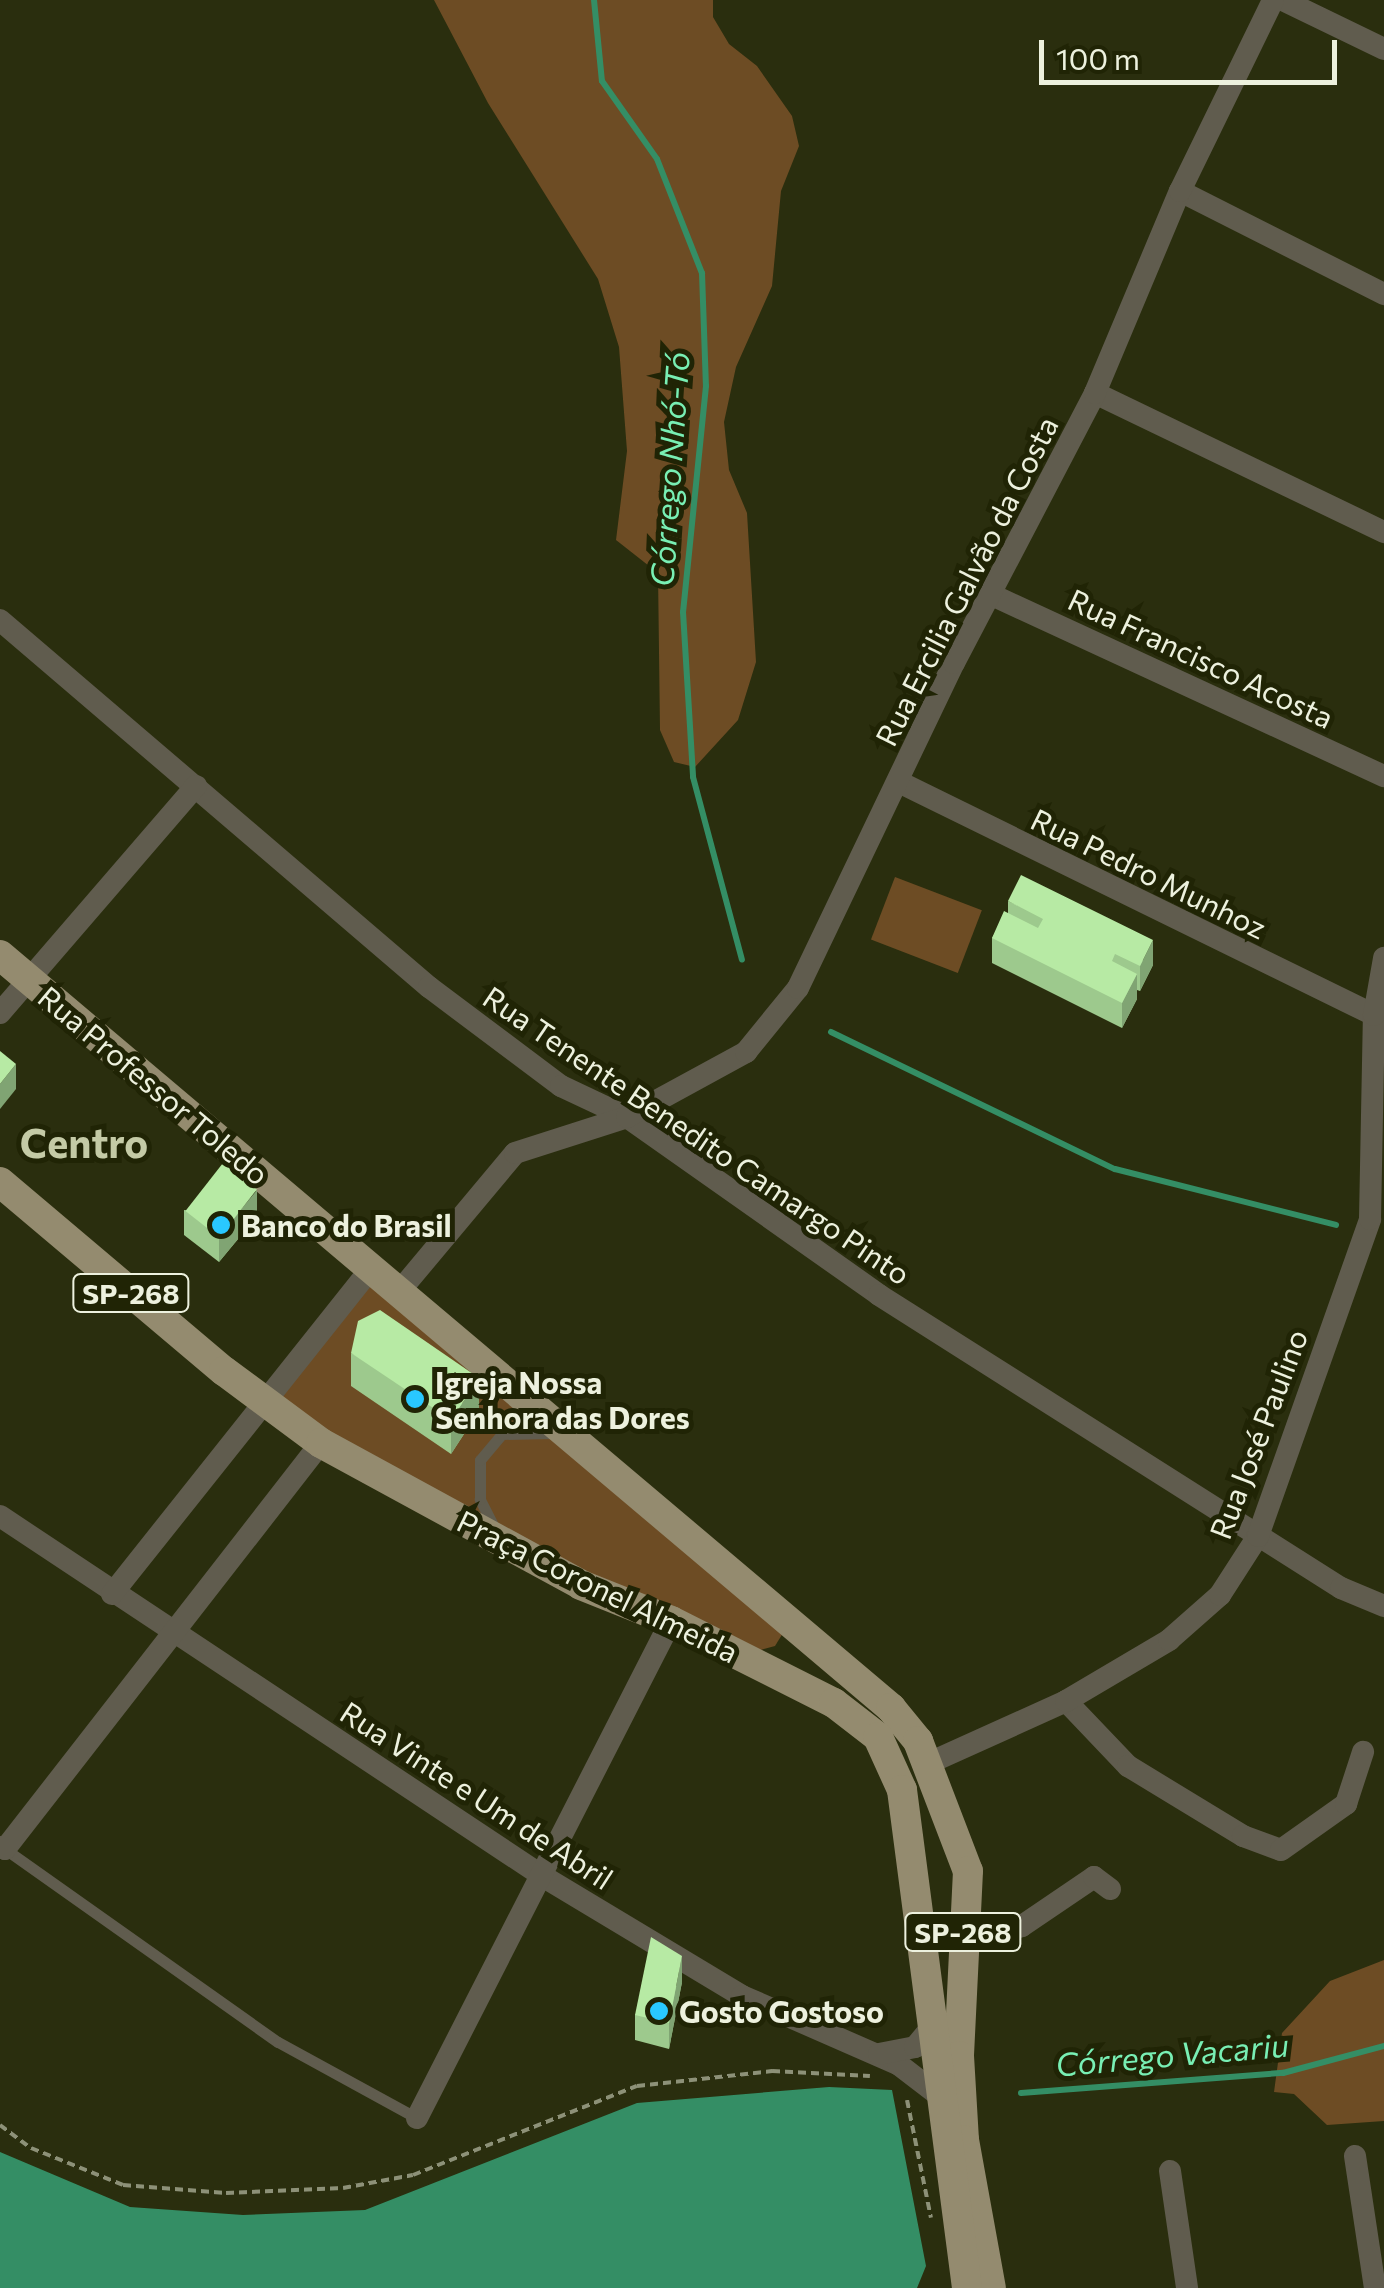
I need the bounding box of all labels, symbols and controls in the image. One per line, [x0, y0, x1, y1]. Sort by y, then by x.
scale bar [1044, 20, 1342, 82]
text: 100 m [1056, 39, 1140, 76]
water label: Córrego Nhó-Tó [642, 350, 696, 588]
street label: Rua Ercilia Galvão da Costa [867, 410, 1065, 752]
street label: Rua Francisco Acosta [1063, 581, 1339, 735]
street label: Rua Pedro Munhoz [1025, 800, 1273, 946]
street label: Rua Professor Toledo [32, 978, 276, 1192]
street label: Rua Tenente Benedito Camargo Pinto [477, 978, 917, 1292]
district label: Centro [20, 1118, 148, 1166]
place label: Banco do Brasil [241, 1207, 452, 1243]
marker: Banco do Brasil [210, 1214, 232, 1236]
road number: SP-268 [71, 1270, 191, 1316]
street label: Rua José Paulino [1202, 1324, 1314, 1544]
place label: Igreja Nossa Senhora das Dores [435, 1364, 690, 1434]
marker: Igreja Nossa Senhora das Dores [404, 1388, 426, 1410]
street label: Praça Coronel Almeida [452, 1502, 744, 1670]
street label: Rua Vinte e Um de Abril [334, 1693, 620, 1897]
road number: SP-268 [903, 1909, 1023, 1955]
place label: Gosto Gostoso [679, 1993, 884, 2029]
marker: Gosto Gostoso [648, 2000, 670, 2022]
water label: Córrego Vacariu [1054, 2025, 1290, 2083]

